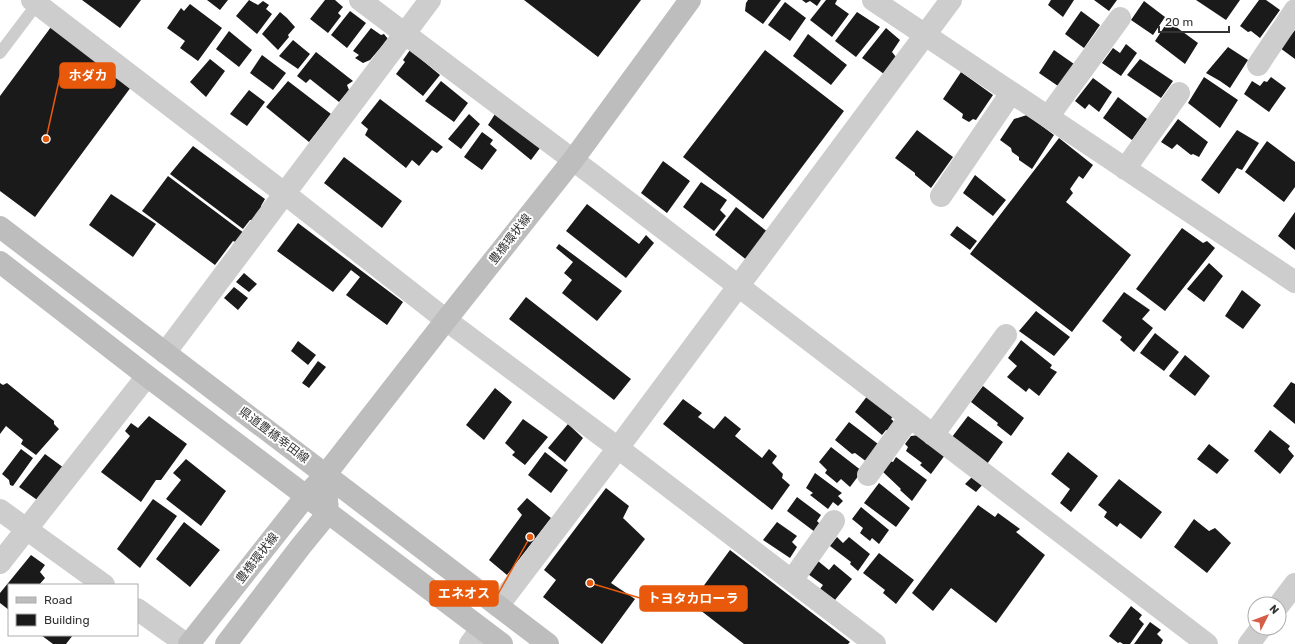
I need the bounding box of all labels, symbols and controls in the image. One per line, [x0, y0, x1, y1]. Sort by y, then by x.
scale bar [1159, 8, 1229, 34]
text: 20 m [1165, 15, 1193, 29]
callout: ホダカ [60, 63, 115, 88]
text: ホダカ [68, 68, 108, 83]
street label: 豊橋環状線 [486, 211, 534, 267]
street label: 県道豊橋幸田線 [236, 404, 312, 466]
street label: 豊橋環状線 [233, 530, 281, 586]
callout: エネオス [430, 581, 498, 606]
legend [8, 584, 138, 636]
text: エネオス [438, 586, 490, 601]
callout: トヨタカローラ [640, 586, 747, 611]
text: トヨタカローラ [647, 591, 739, 606]
text: Road [44, 593, 72, 607]
north arrow [1247, 596, 1287, 636]
text: N [1267, 602, 1282, 617]
text: Building [44, 613, 90, 627]

